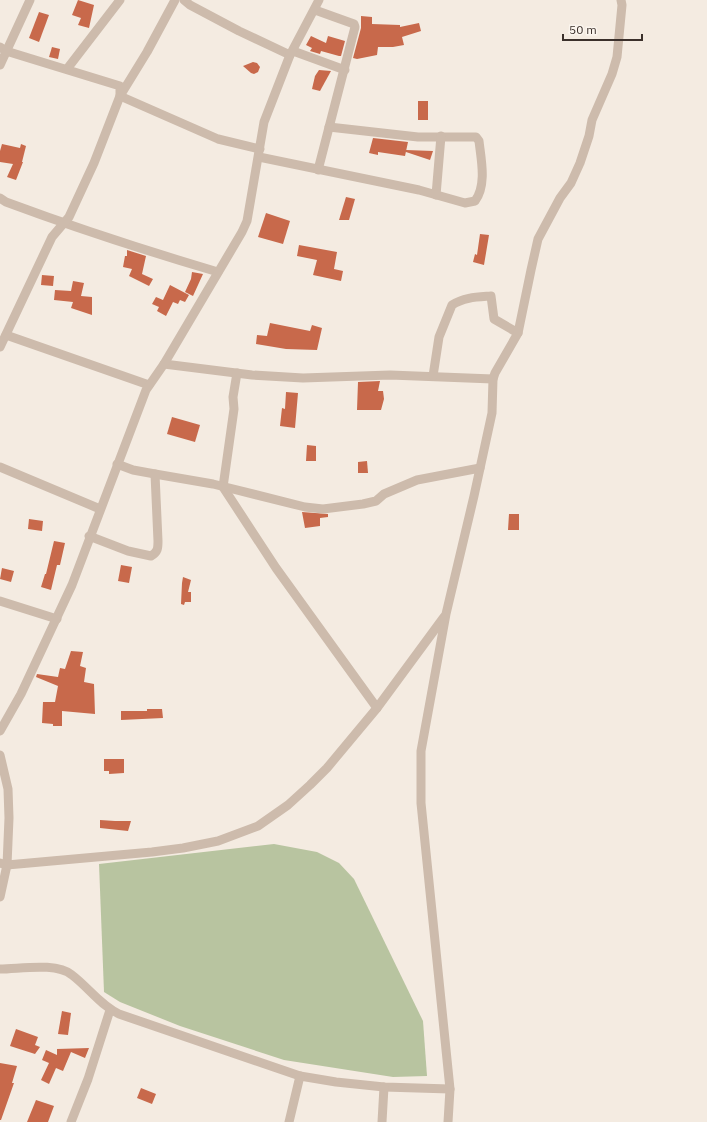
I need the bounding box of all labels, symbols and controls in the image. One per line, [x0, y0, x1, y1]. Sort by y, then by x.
scale bar [563, 16, 642, 42]
text: 50 m [569, 22, 597, 37]

